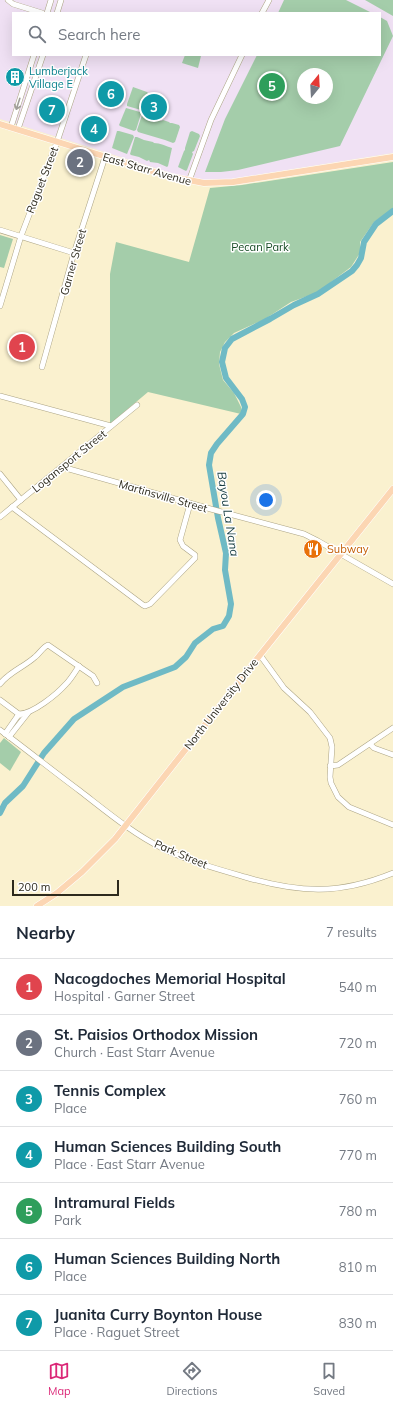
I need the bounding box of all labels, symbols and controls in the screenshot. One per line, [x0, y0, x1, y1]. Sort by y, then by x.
search box [12, 12, 381, 56]
icon: search [26, 23, 48, 45]
text: Search here [58, 25, 140, 44]
place label: Lumberjack Village E [29, 64, 88, 91]
building icon: Lumberjack Village E [4, 66, 26, 88]
north arrow [297, 68, 333, 104]
pin: 5 [259, 71, 285, 101]
pin: 6 [98, 79, 124, 109]
pin: 3 [141, 92, 167, 122]
pin: 7 [39, 95, 65, 125]
one-way arrow [14, 98, 21, 111]
pin: 4 [81, 114, 107, 144]
street label: Raguet Street [23, 145, 61, 215]
pin: 2 [67, 147, 93, 177]
street label: East Starr Avenue [101, 150, 193, 188]
street label: Garner Street [57, 227, 89, 297]
park label: Pecan Park [231, 240, 289, 254]
pin: 1 [9, 332, 35, 362]
street label: Logansport Street [29, 427, 109, 495]
water label: Bayou La Nana [214, 470, 243, 557]
street label: Martinsville Street [117, 477, 209, 515]
your location [256, 490, 276, 510]
restaurant icon: Subway [302, 538, 324, 560]
place label: Subway [327, 542, 369, 556]
street label: North University Drive [181, 656, 261, 752]
street label: Park Street [152, 837, 210, 872]
scale bar [12, 878, 119, 897]
text: 200 m [18, 880, 50, 894]
text: Nearby [16, 922, 75, 943]
text: 7 results [326, 924, 377, 940]
text: Nacogdoches Memorial Hospital [54, 969, 286, 988]
text: 1 [25, 979, 33, 995]
text: 540 m [339, 979, 377, 995]
text: Hospital · Garner Street [54, 988, 195, 1004]
text: St. Paisios Orthodox Mission [54, 1025, 258, 1044]
text: 2 [25, 1035, 33, 1051]
text: 720 m [339, 1035, 377, 1051]
text: Church · East Starr Avenue [54, 1044, 215, 1060]
text: Tennis Complex [54, 1081, 166, 1100]
text: 3 [25, 1091, 33, 1107]
text: 760 m [339, 1091, 377, 1107]
text: Place [54, 1100, 87, 1116]
text: Human Sciences Building South [54, 1137, 281, 1156]
text: 4 [25, 1147, 33, 1163]
text: 770 m [339, 1147, 377, 1163]
text: Place · East Starr Avenue [54, 1156, 205, 1172]
text: Intramural Fields [54, 1193, 175, 1212]
text: 5 [25, 1203, 33, 1219]
text: 780 m [339, 1203, 377, 1219]
text: Park [54, 1212, 81, 1228]
text: Human Sciences Building North [54, 1249, 280, 1268]
text: 6 [25, 1259, 33, 1275]
text: 810 m [339, 1259, 377, 1275]
text: Place [54, 1268, 87, 1284]
text: Juanita Curry Boynton House [54, 1305, 262, 1324]
text: 7 [25, 1315, 33, 1331]
text: 830 m [339, 1315, 377, 1331]
text: Place · Raguet Street [54, 1324, 180, 1340]
tab: Map [48, 1360, 71, 1398]
tab: Directions [167, 1360, 217, 1398]
tab: Saved [313, 1360, 345, 1398]

